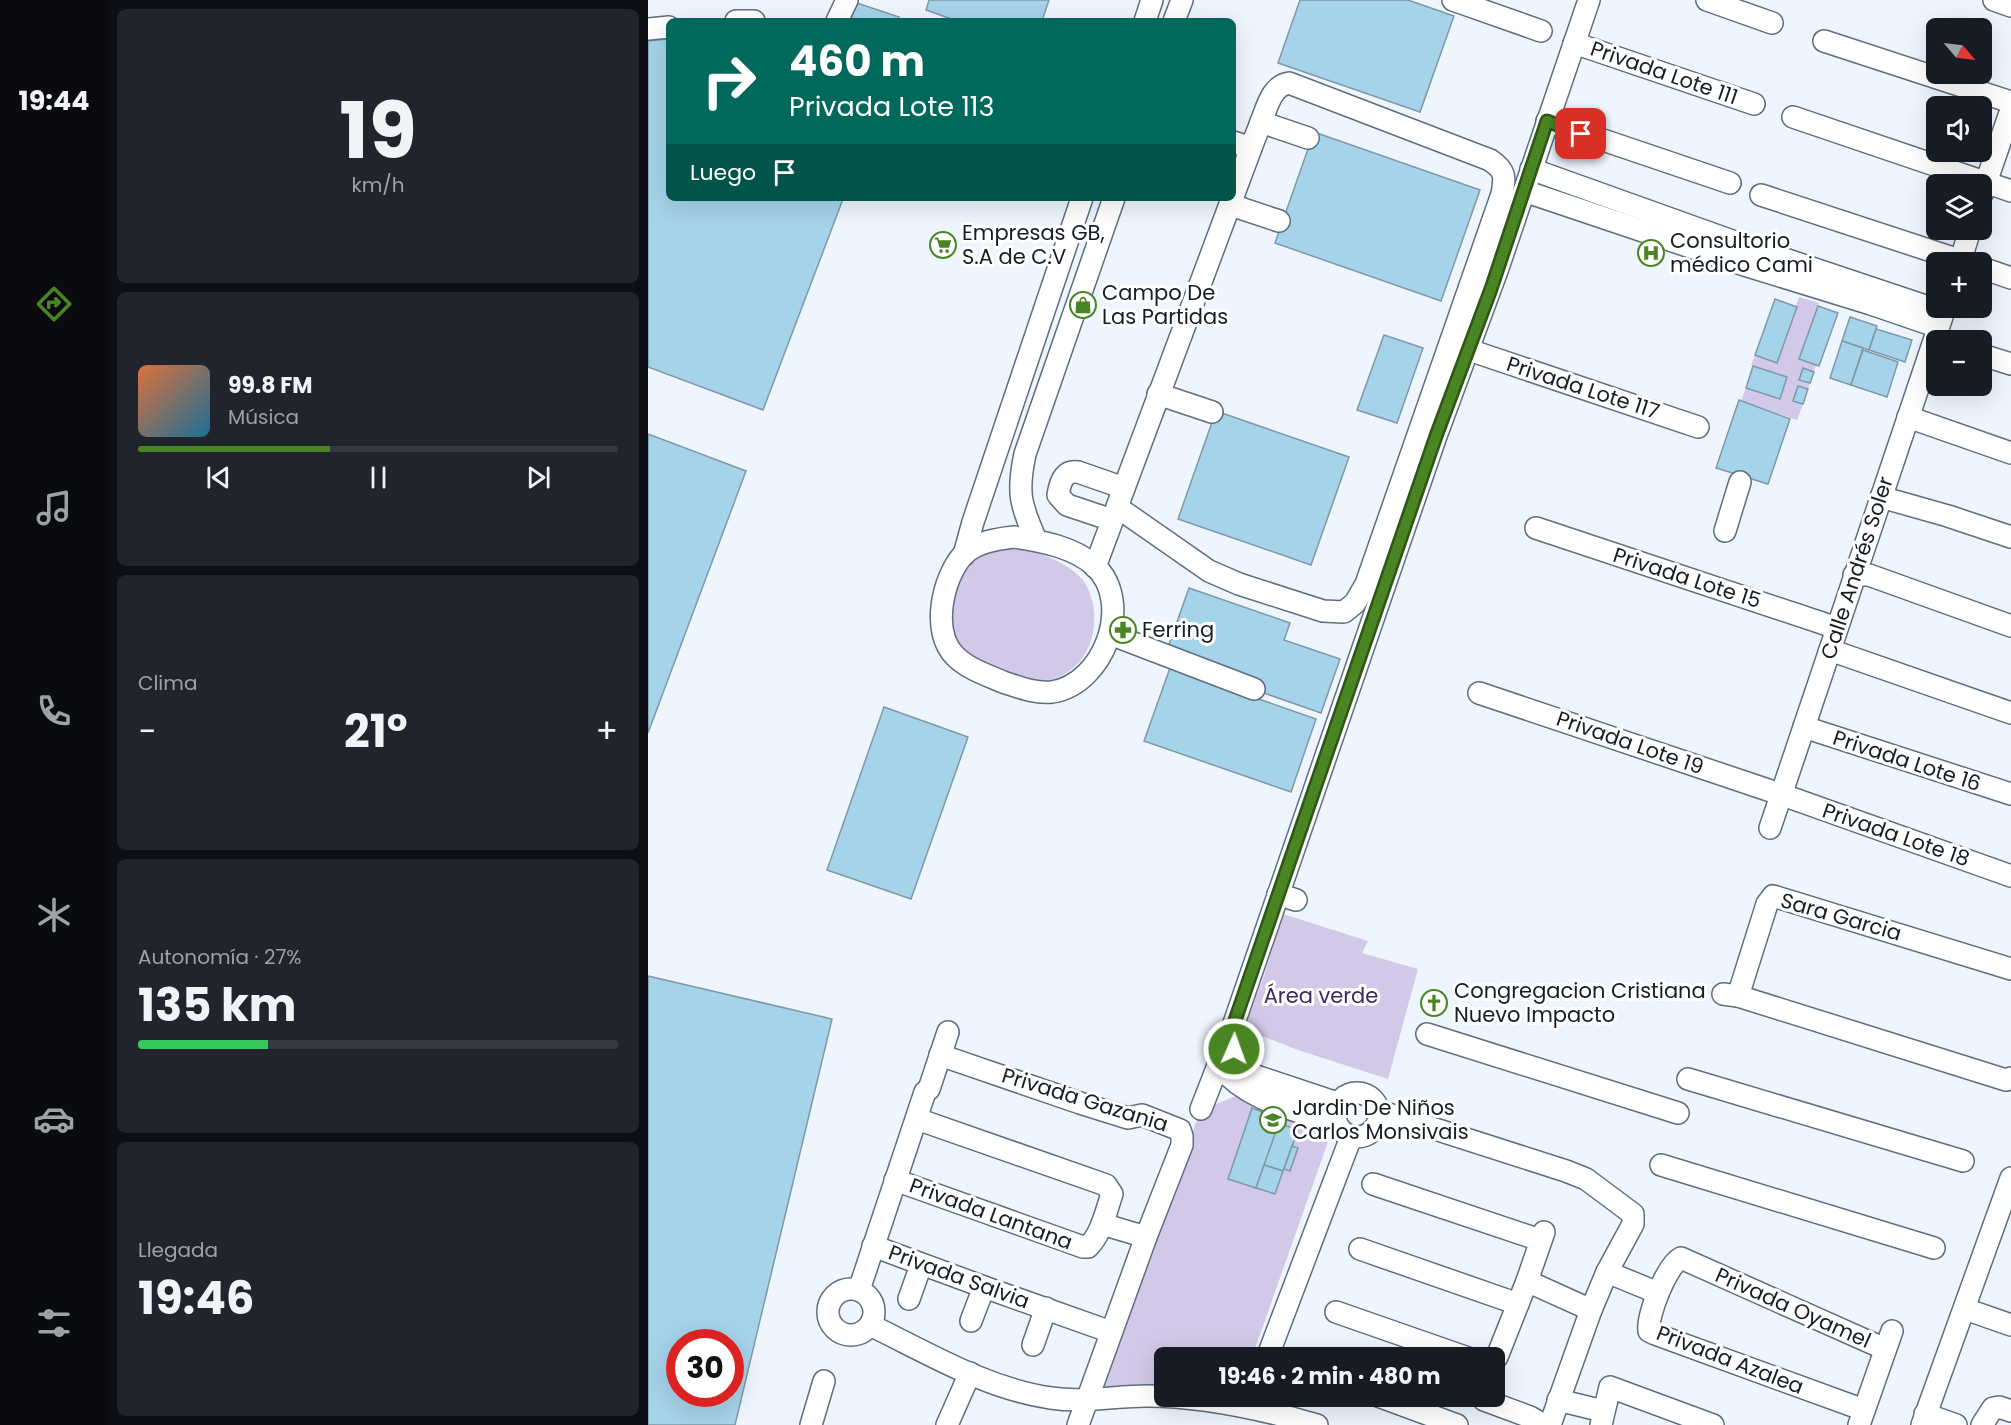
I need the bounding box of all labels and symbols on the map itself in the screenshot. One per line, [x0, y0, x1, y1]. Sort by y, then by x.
north arrow [1926, 18, 1992, 84]
street label: Privada Lote 111 [1587, 34, 1742, 111]
pin [1555, 108, 1606, 159]
place label: Empresas GB, S.A de C.V [962, 218, 1105, 271]
place label: Consultorio médico Cami [1670, 226, 1813, 279]
supermarket icon: Empresas GB, S.A de C.V [928, 230, 958, 260]
hospital icon: Consultorio médico Cami [1636, 238, 1666, 268]
place label: Campo De Las Partidas [1102, 278, 1228, 331]
shop icon: Campo De Las Partidas [1068, 290, 1098, 320]
street label: Privada Lote 117 [1503, 349, 1663, 426]
street label: Calle Andrés Soler [1813, 473, 1900, 663]
street label: Privada Lote 15 [1610, 540, 1765, 615]
pharmacy icon: Ferring [1108, 615, 1138, 645]
place label: Ferring [1142, 615, 1214, 644]
street label: Privada Lote 19 [1553, 704, 1708, 781]
street label: Privada Lote 16 [1829, 723, 1985, 798]
street label: Privada Lote 18 [1819, 796, 1974, 873]
street label: Sara Garcia [1777, 885, 1905, 948]
place label: Congregacion Cristiana Nuevo Impacto [1454, 976, 1706, 1029]
park label: Área verde [1264, 981, 1378, 1010]
church icon: Congregacion Cristiana Nuevo Impacto [1419, 988, 1449, 1018]
position arrow [1202, 1017, 1266, 1081]
street label: Privada Gazania [999, 1060, 1172, 1139]
place label: Jardin De Niños Carlos Monsivais [1292, 1093, 1469, 1146]
school or university icon: Jardin De Niños Carlos Monsivais [1258, 1105, 1288, 1135]
street label: Privada Lantana [906, 1171, 1077, 1256]
street label: Privada Salvia [885, 1238, 1034, 1315]
street label: Privada Oyamel [1711, 1260, 1876, 1355]
street label: Privada Azalea [1652, 1318, 1808, 1401]
speed limit sign: 30 [666, 1329, 744, 1407]

